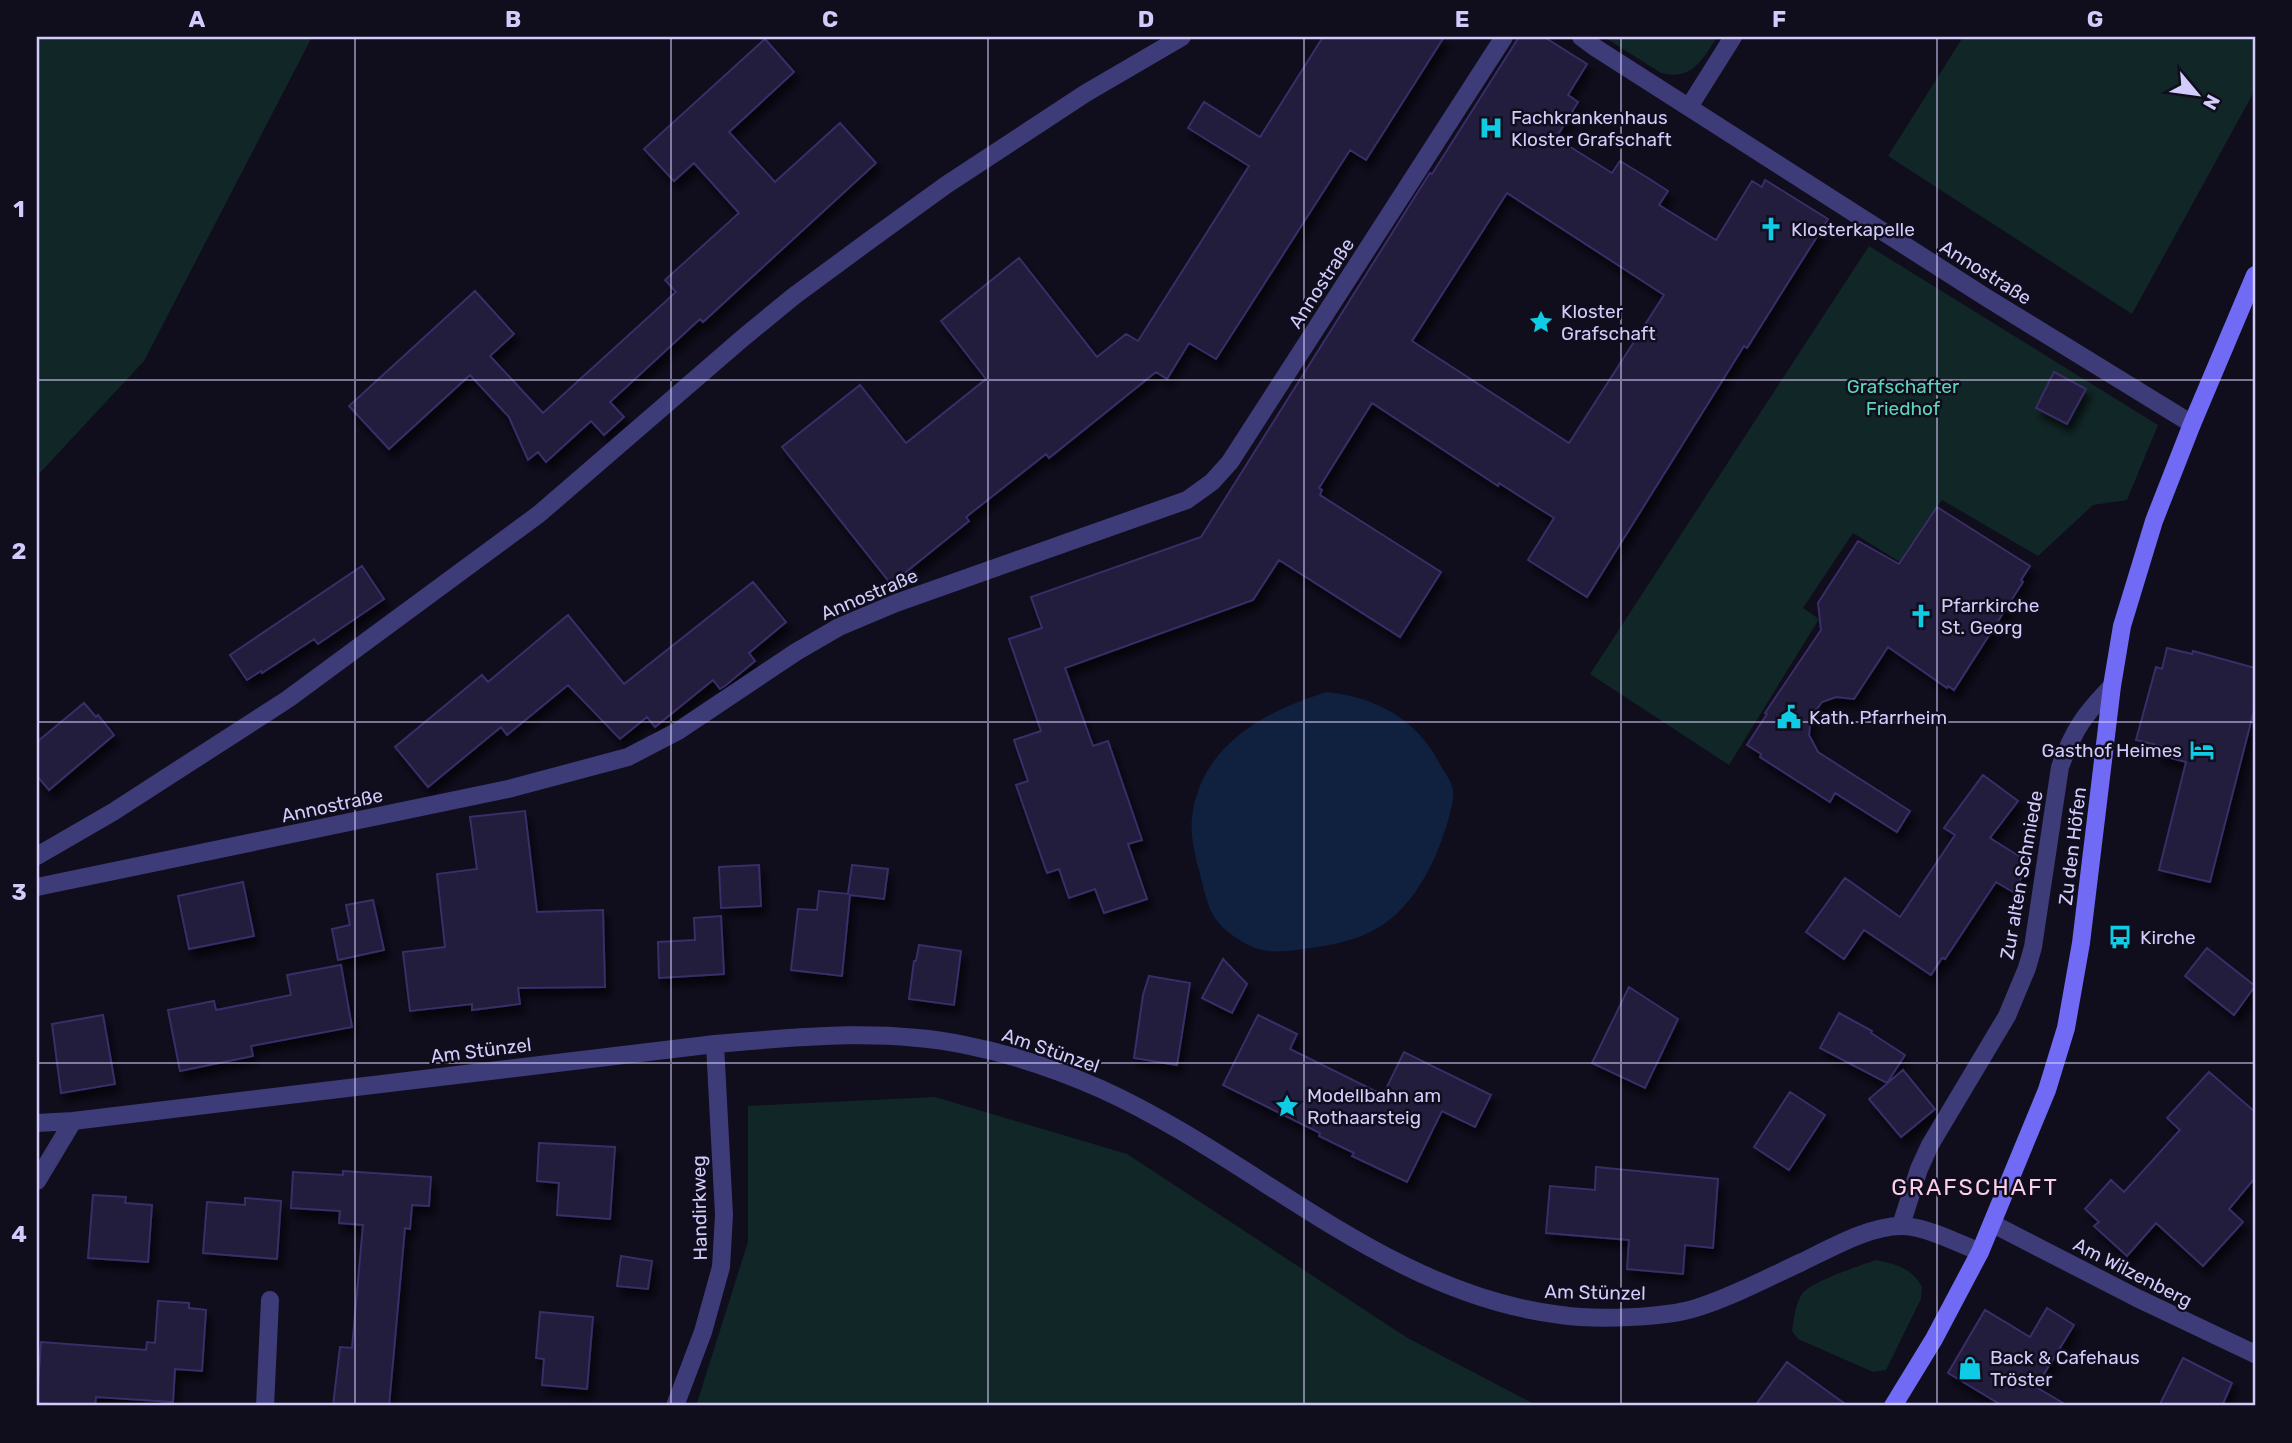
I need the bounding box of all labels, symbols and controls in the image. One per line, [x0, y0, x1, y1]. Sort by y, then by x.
text: A [189, 5, 206, 33]
text: B [505, 5, 521, 33]
text: C [822, 5, 838, 33]
text: D [1138, 5, 1154, 33]
text: E [1455, 5, 1469, 33]
text: F [1772, 5, 1786, 33]
text: G [2087, 5, 2103, 33]
north arrow [2162, 60, 2232, 130]
text: N [2198, 90, 2225, 114]
place label: Fachkrankenhaus Kloster Grafschaft [1511, 106, 1672, 151]
hospital icon: Fachkrankenhaus Kloster Grafschaft [1477, 114, 1505, 142]
text: 1 [13, 195, 25, 223]
church icon: Klosterkapelle [1757, 215, 1785, 243]
place label: Klosterkapelle [1791, 218, 1915, 241]
street label: Annostraße [1284, 234, 1359, 333]
street label: Annostraße [1936, 235, 2036, 310]
place label: Kloster Grafschaft [1561, 300, 1656, 345]
place icon: Kloster Grafschaft [1527, 308, 1555, 336]
park label: Grafschafter Friedhof [1847, 375, 1960, 420]
text: 2 [12, 537, 26, 565]
street label: Annostraße [817, 564, 921, 625]
place label: Pfarrkirche St. Georg [1941, 594, 2039, 639]
church icon: Pfarrkirche St. Georg [1907, 602, 1935, 630]
public building icon: Kath. Pfarrheim [1775, 703, 1803, 731]
place label: Kath. Pfarrheim [1809, 706, 1947, 729]
hotel icon: Gasthof Heimes [2188, 736, 2216, 764]
place label: Gasthof Heimes [2042, 739, 2182, 762]
street label: Annostraße [279, 784, 385, 827]
street label: Zu den Höfen [2054, 786, 2091, 906]
street label: Zur alten Schmiede [1995, 789, 2048, 961]
text: 3 [11, 878, 27, 906]
bus stop icon: Kirche [2106, 923, 2134, 951]
place label: Kirche [2140, 926, 2196, 949]
street label: Am Stünzel [999, 1023, 1102, 1078]
street label: Am Stünzel [429, 1033, 533, 1068]
place label: Modellbahn am Rothaarsteig [1307, 1084, 1441, 1129]
place icon: Modellbahn am Rothaarsteig [1273, 1092, 1301, 1120]
street label: Handirkweg [687, 1155, 712, 1261]
district label: GRAFSCHAFT [1891, 1173, 2059, 1201]
text: 4 [11, 1220, 27, 1248]
street label: Am Wilzenberg [2069, 1233, 2196, 1312]
street label: Am Stünzel [1544, 1280, 1646, 1305]
place label: Back & Cafehaus Tröster [1990, 1346, 2140, 1391]
shop icon: Back & Cafehaus Tröster [1956, 1354, 1984, 1382]

